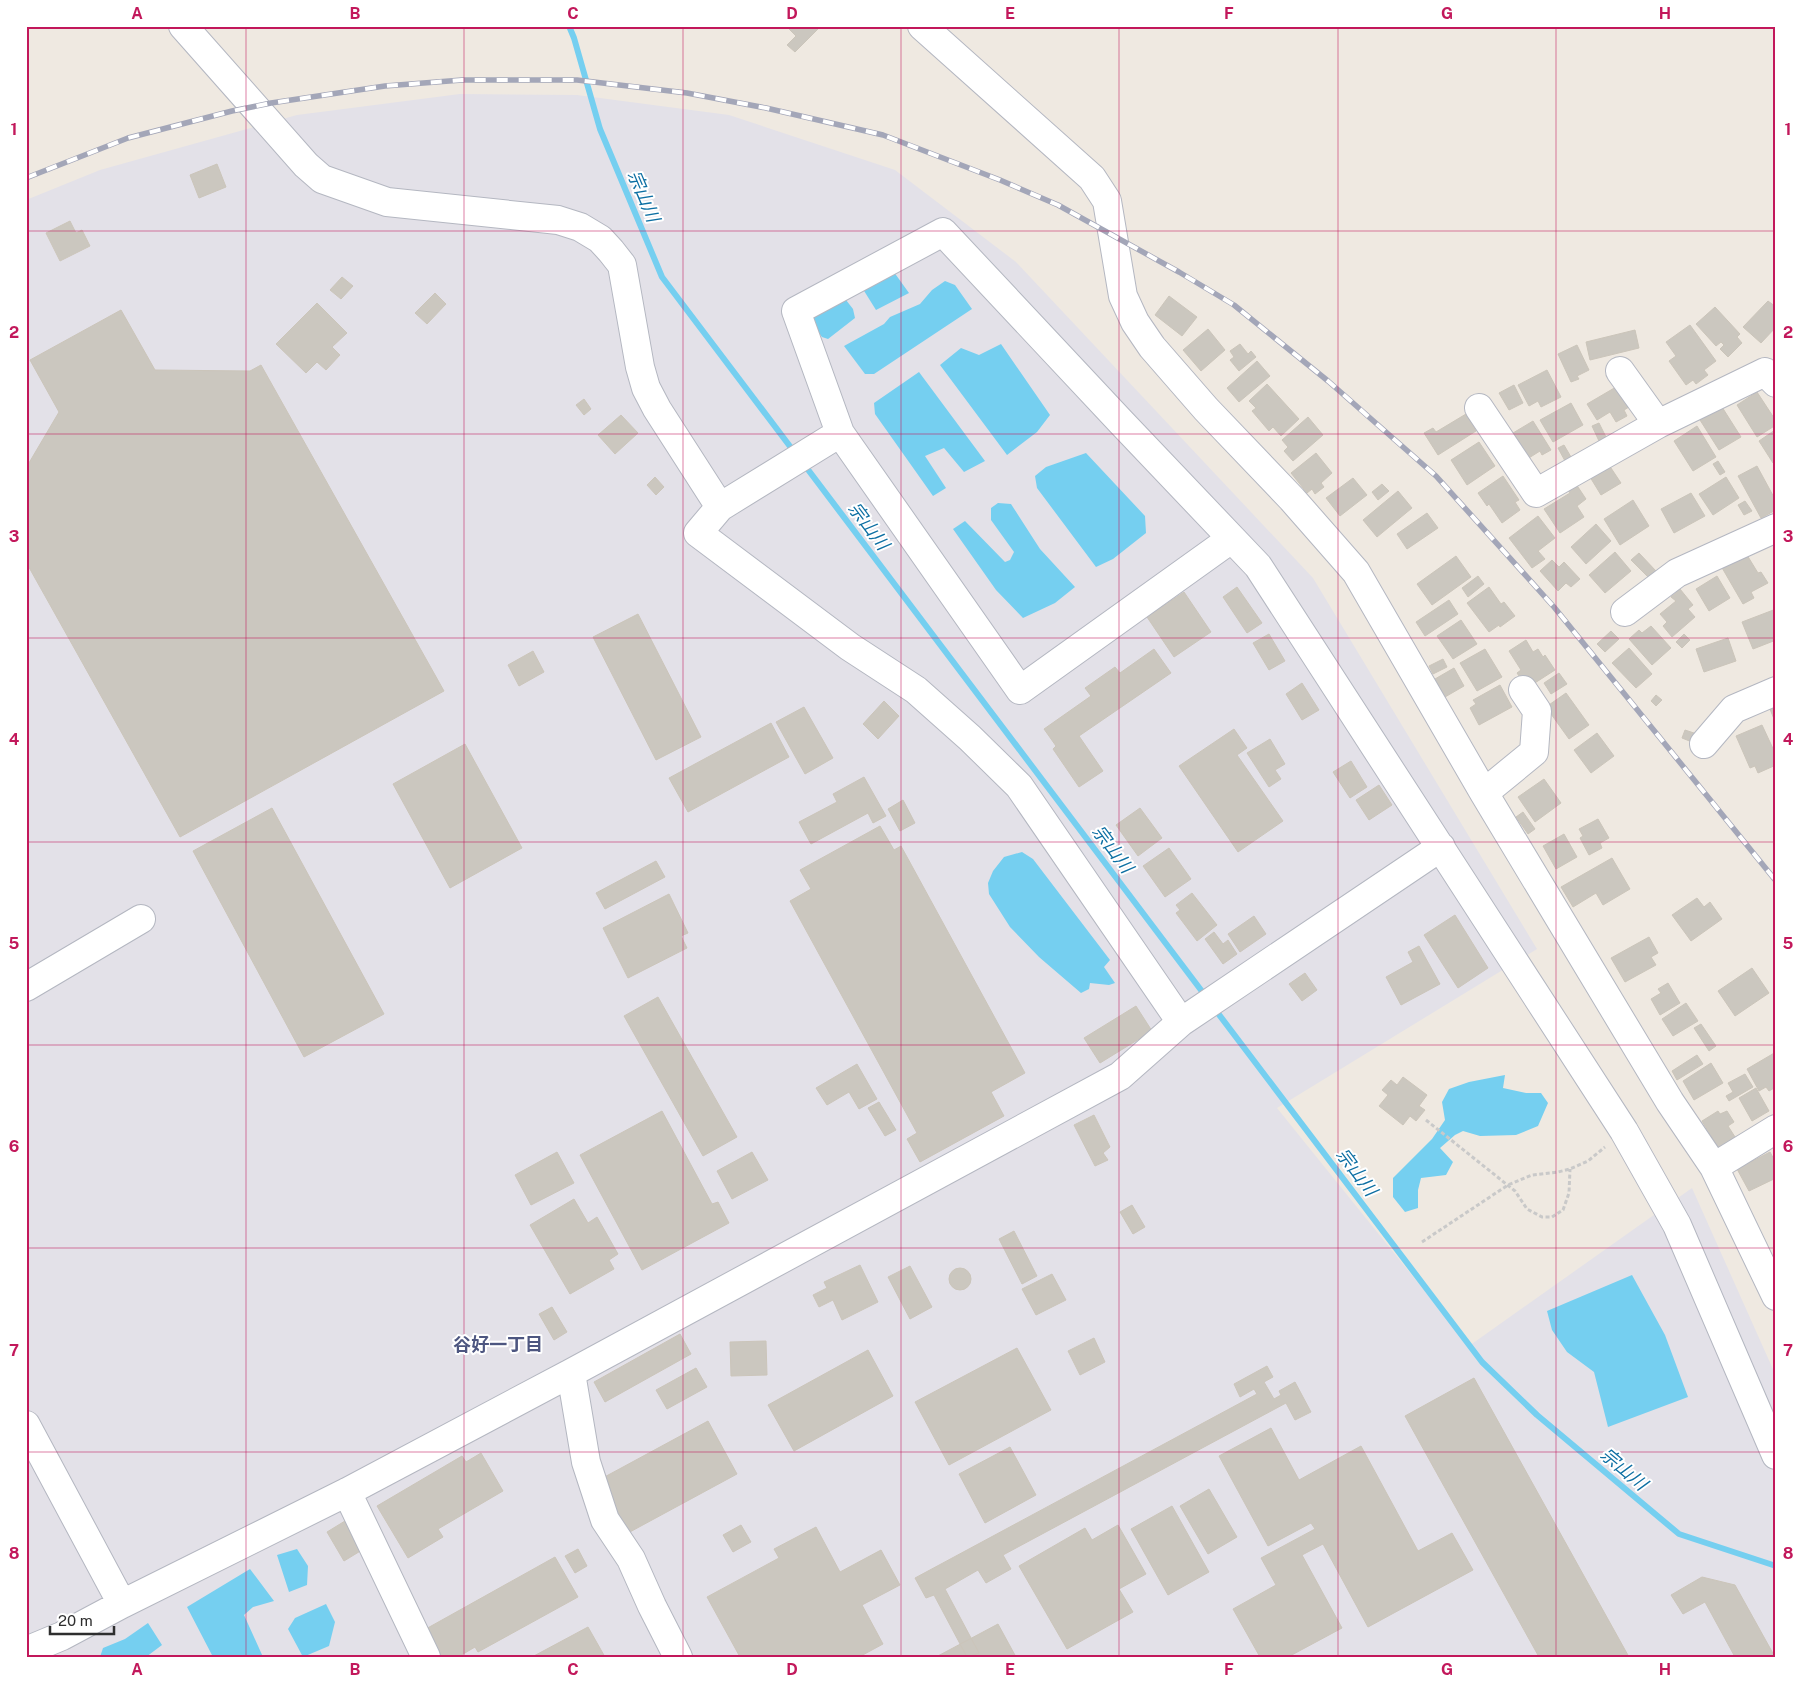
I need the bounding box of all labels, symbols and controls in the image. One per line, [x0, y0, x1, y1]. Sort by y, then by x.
text: A [131, 4, 143, 23]
text: B [350, 4, 361, 23]
text: C [567, 4, 579, 23]
text: D [786, 4, 798, 23]
text: E [1005, 4, 1015, 23]
text: F [1224, 4, 1234, 23]
text: G [1441, 4, 1453, 23]
text: H [1659, 4, 1671, 23]
text: 1 [11, 120, 17, 139]
text: 1 [1785, 120, 1791, 139]
water label: 宗山川 [624, 167, 665, 227]
text: 2 [9, 323, 19, 342]
text: 2 [1783, 323, 1793, 342]
water label: 宗山川 [844, 498, 895, 555]
text: 3 [9, 527, 19, 546]
text: 3 [1783, 527, 1793, 546]
text: 4 [9, 730, 20, 749]
text: 4 [1783, 730, 1794, 749]
water label: 宗山川 [1088, 821, 1139, 878]
text: 5 [9, 934, 20, 953]
text: 5 [1783, 934, 1794, 953]
text: 6 [9, 1137, 19, 1156]
text: 6 [1783, 1137, 1793, 1156]
water label: 宗山川 [1332, 1144, 1383, 1201]
district label: 谷好一丁目 [453, 1334, 543, 1355]
text: 7 [9, 1341, 19, 1360]
text: 7 [1783, 1341, 1793, 1360]
water label: 宗山川 [1597, 1444, 1653, 1496]
text: 8 [9, 1544, 20, 1563]
text: 8 [1783, 1544, 1794, 1563]
scale bar [50, 1603, 114, 1635]
text: 20 m [58, 1612, 93, 1629]
text: A [131, 1660, 143, 1679]
text: B [350, 1660, 361, 1679]
text: C [567, 1660, 579, 1679]
text: D [786, 1660, 798, 1679]
text: E [1005, 1660, 1015, 1679]
text: F [1224, 1660, 1234, 1679]
text: G [1441, 1660, 1453, 1679]
text: H [1659, 1660, 1671, 1679]

